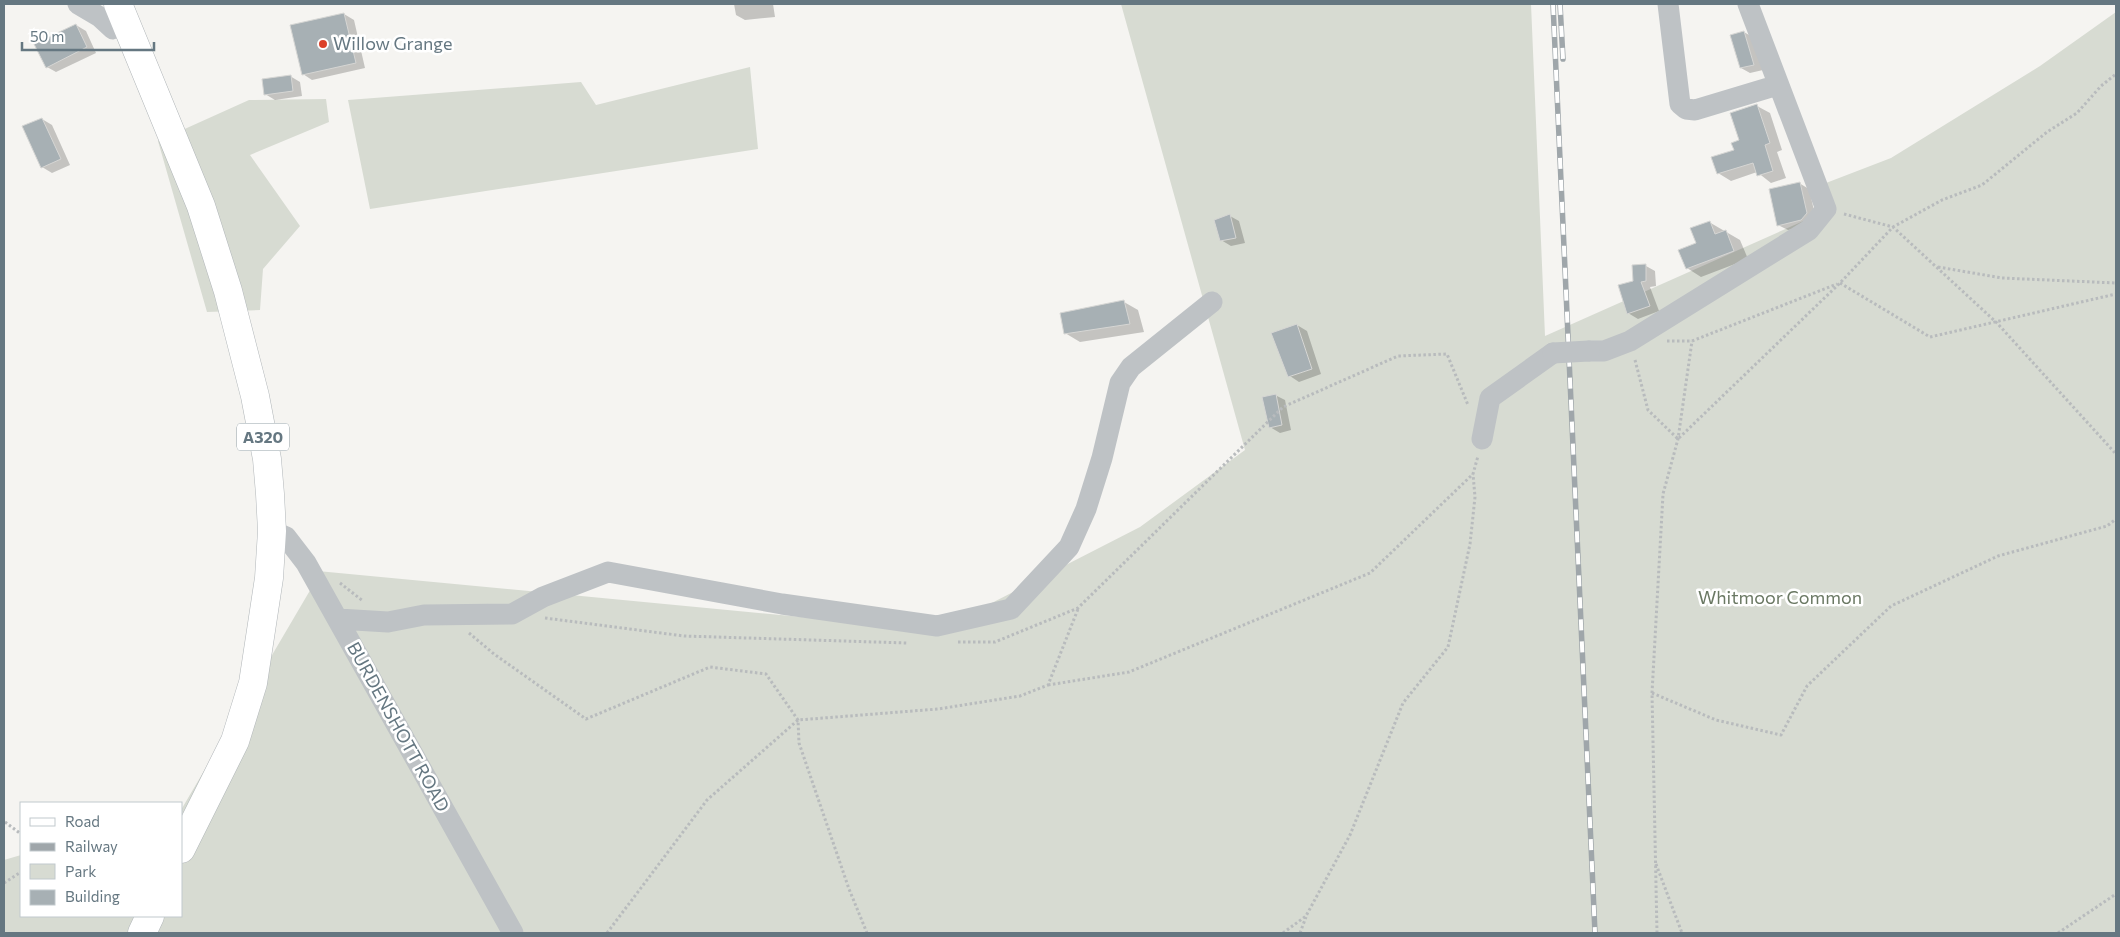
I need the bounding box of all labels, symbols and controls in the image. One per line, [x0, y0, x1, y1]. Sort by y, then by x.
scale bar [22, 20, 155, 52]
text: 50 m [30, 27, 64, 45]
place label: Willow Grange [333, 32, 452, 54]
marker: Willow Grange [317, 38, 329, 50]
road number: A320 [237, 424, 289, 451]
park label: Whitmoor Common [1698, 586, 1862, 608]
street label: BURDENSHOTT ROAD [343, 638, 455, 815]
legend [20, 802, 182, 917]
text: Road [65, 812, 100, 830]
text: Railway [65, 837, 118, 855]
text: Park [65, 862, 96, 880]
text: Building [65, 887, 120, 905]

